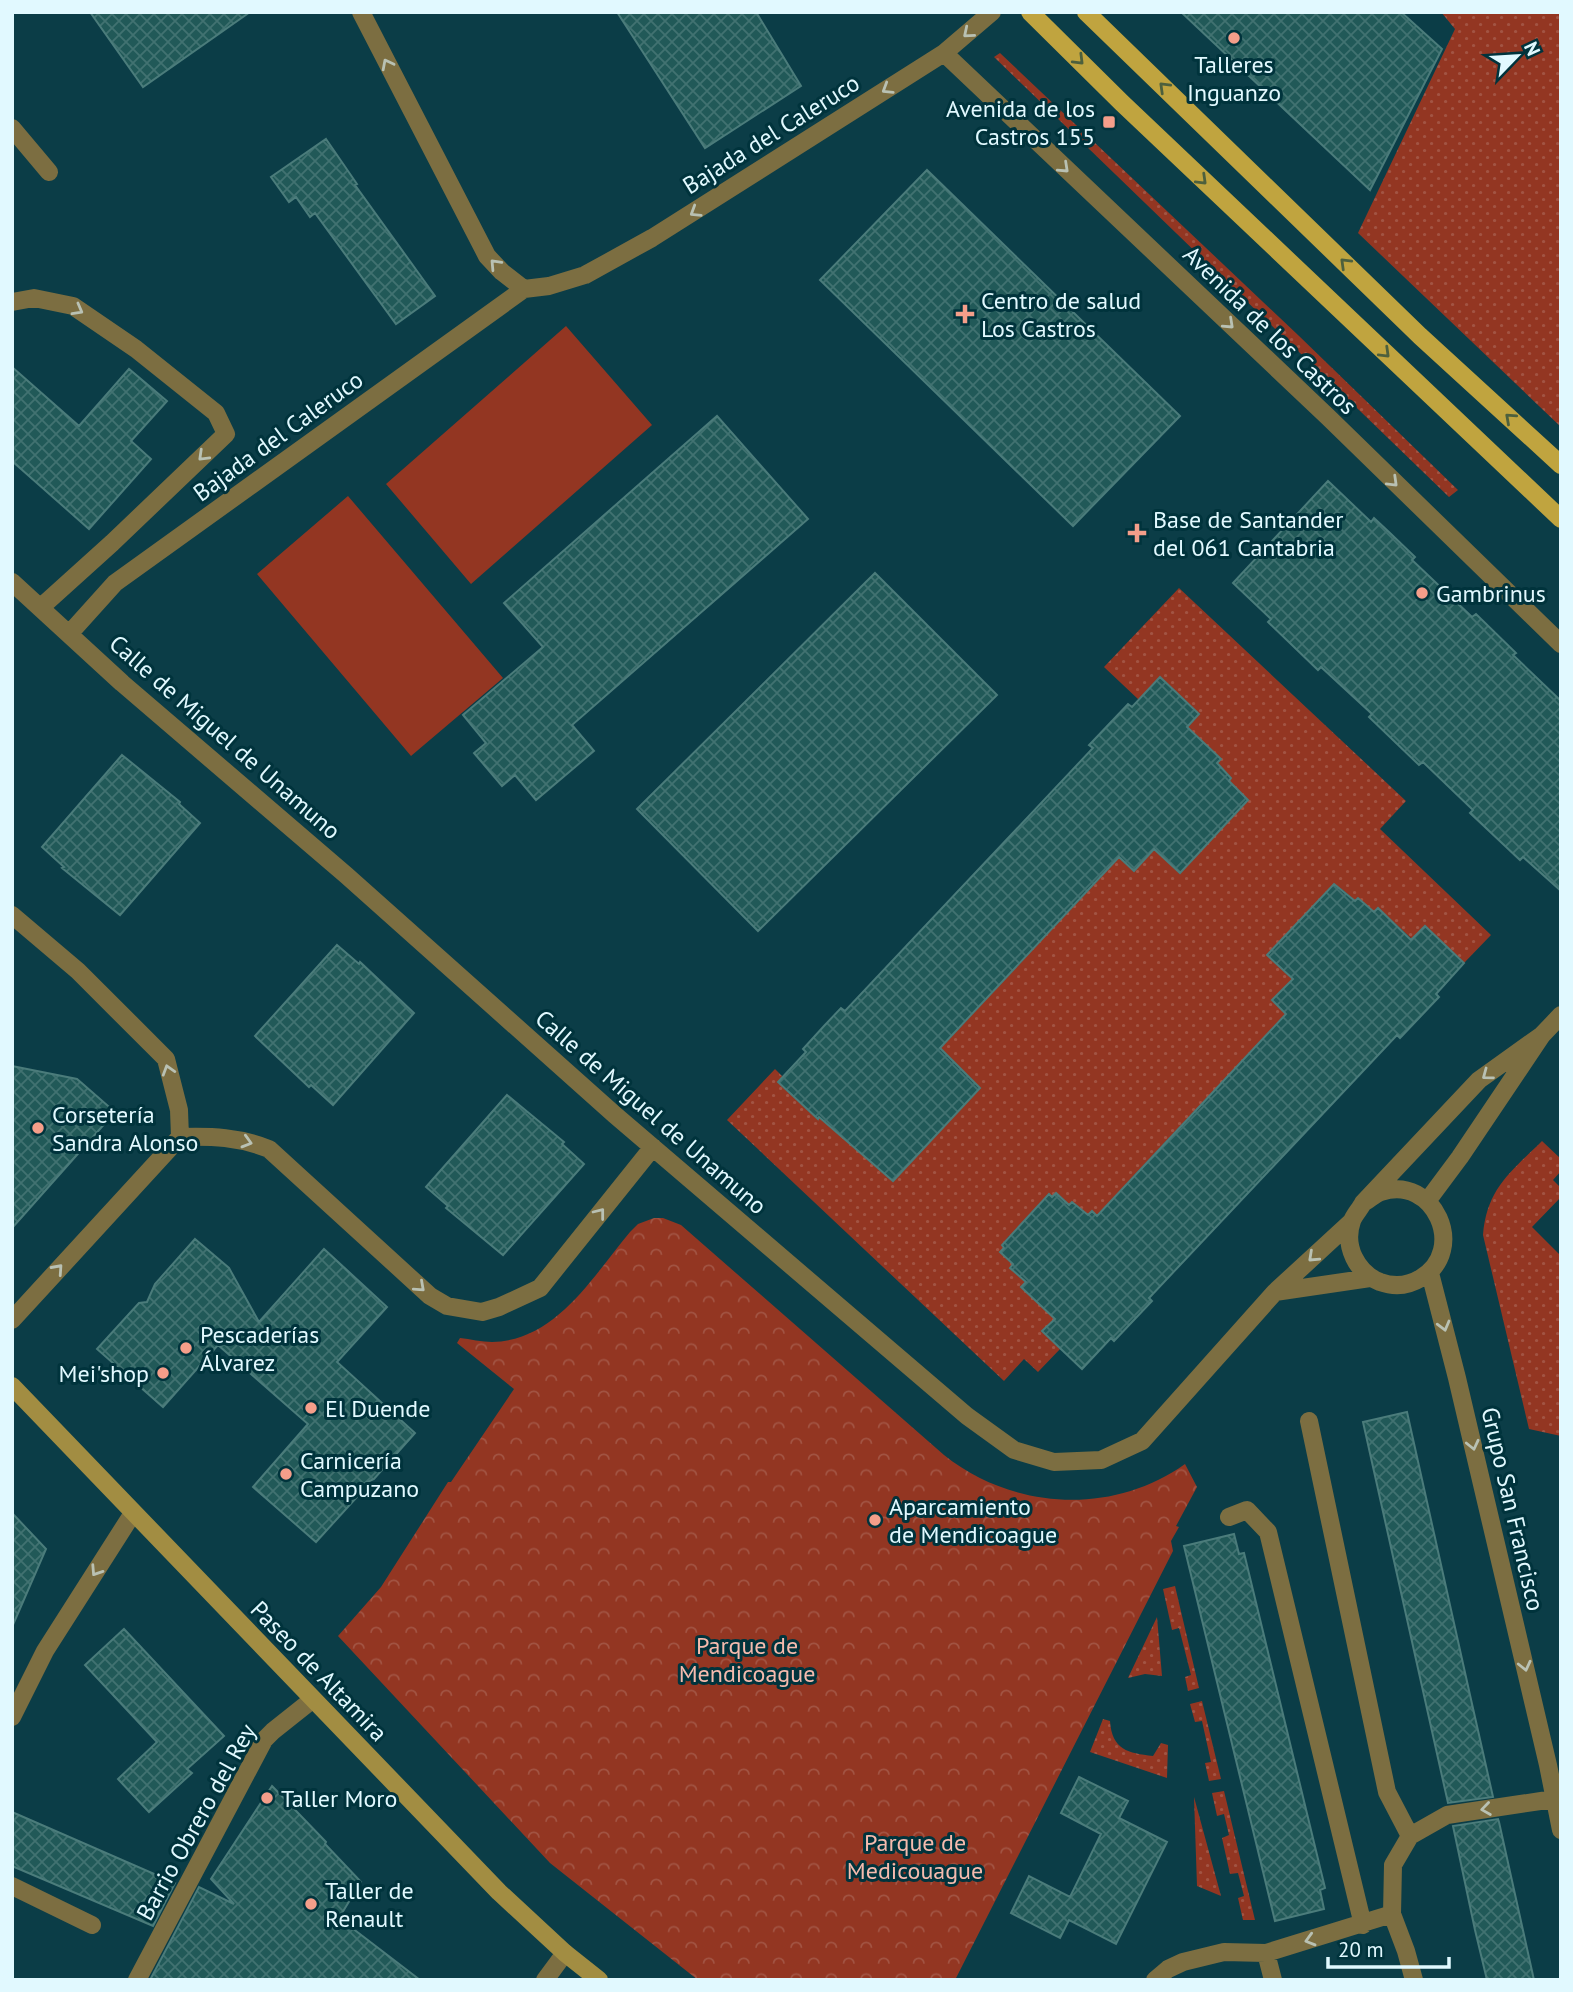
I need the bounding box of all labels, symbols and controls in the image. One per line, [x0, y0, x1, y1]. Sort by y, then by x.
north arrow [1482, 21, 1552, 91]
one-way arrow [964, 25, 977, 37]
marker: Talleres Inguanzo [1226, 30, 1242, 46]
text: N [1519, 38, 1546, 60]
place label: Talleres Inguanzo [1187, 49, 1281, 108]
one-way arrow [1071, 52, 1084, 65]
one-way arrow [382, 59, 396, 71]
street label: Bajada del Caleruco [677, 67, 865, 201]
one-way arrow [881, 81, 894, 94]
one-way arrow [1159, 83, 1172, 96]
place label: Avenida de los Castros 155 [946, 93, 1095, 152]
marker: Avenida de los Castros 155 [1101, 114, 1117, 130]
one-way arrow [1056, 160, 1069, 172]
one-way arrow [1194, 171, 1207, 184]
one-way arrow [689, 203, 702, 216]
street label: Avenida de los Castros [1177, 239, 1363, 421]
one-way arrow [1340, 258, 1353, 271]
one-way arrow [491, 259, 503, 272]
place label: Centro de salud Los Castros [981, 285, 1141, 344]
one-way arrow [70, 302, 83, 315]
marker: Centro de salud Los Castros [955, 304, 975, 324]
one-way arrow [1221, 316, 1234, 329]
one-way arrow [1377, 345, 1390, 358]
street label: Bajada del Caleruco [187, 364, 369, 508]
one-way arrow [1505, 414, 1518, 427]
one-way arrow [198, 447, 211, 460]
one-way arrow [1385, 474, 1398, 487]
place label: Base de Santander del 061 Cantabria [1153, 504, 1343, 563]
marker: Base de Santander del 061 Cantabria [1127, 523, 1147, 543]
place label: Gambrinus [1436, 578, 1546, 609]
marker: Gambrinus [1414, 585, 1430, 601]
street label: Calle de Miguel de Unamuno [103, 628, 347, 846]
street label: Calle de Miguel de Unamuno [529, 1003, 773, 1221]
one-way arrow [162, 1064, 177, 1076]
one-way arrow [1482, 1066, 1495, 1079]
place label: Corsetería Sandra Alonso [52, 1099, 198, 1158]
marker: Corsetería Sandra Alonso [30, 1120, 46, 1136]
one-way arrow [241, 1134, 253, 1148]
one-way arrow [592, 1209, 605, 1221]
one-way arrow [1308, 1248, 1321, 1261]
one-way arrow [50, 1264, 63, 1277]
one-way arrow [412, 1279, 425, 1291]
place label: Pescaderías Álvarez [200, 1319, 319, 1378]
one-way arrow [1435, 1320, 1450, 1332]
marker: Pescaderías Álvarez [178, 1340, 194, 1356]
place label: Mei'shop [59, 1358, 149, 1389]
marker: Mei'shop [155, 1365, 171, 1381]
place label: El Duende [325, 1393, 430, 1424]
marker: El Duende [303, 1400, 319, 1416]
street label: Grupo San Francisco [1474, 1404, 1552, 1614]
one-way arrow [1465, 1439, 1479, 1451]
place label: Carnicería Campuzano [300, 1445, 419, 1504]
marker: Carnicería Campuzano [278, 1466, 294, 1482]
place label: Aparcamiento de Mendicoague [889, 1491, 1057, 1550]
marker: Aparcamiento de Mendicoague [867, 1512, 883, 1528]
one-way arrow [92, 1563, 105, 1576]
street label: Paseo de Altamira [244, 1594, 394, 1748]
park label: Parque de Mendicoague [679, 1630, 815, 1689]
one-way arrow [1517, 1660, 1531, 1672]
street label: Barrio Obrero del Rey [129, 1718, 263, 1926]
place label: Taller Moro [281, 1783, 397, 1814]
marker: Taller Moro [259, 1790, 275, 1806]
one-way arrow [1481, 1802, 1492, 1817]
park label: Parque de Medicouague [847, 1827, 983, 1886]
place label: Taller de Renault [325, 1875, 414, 1934]
marker: Taller de Renault [303, 1896, 319, 1912]
scale bar [1328, 1926, 1449, 1970]
one-way arrow [1304, 1932, 1316, 1947]
text: 20 m [1338, 1936, 1384, 1963]

